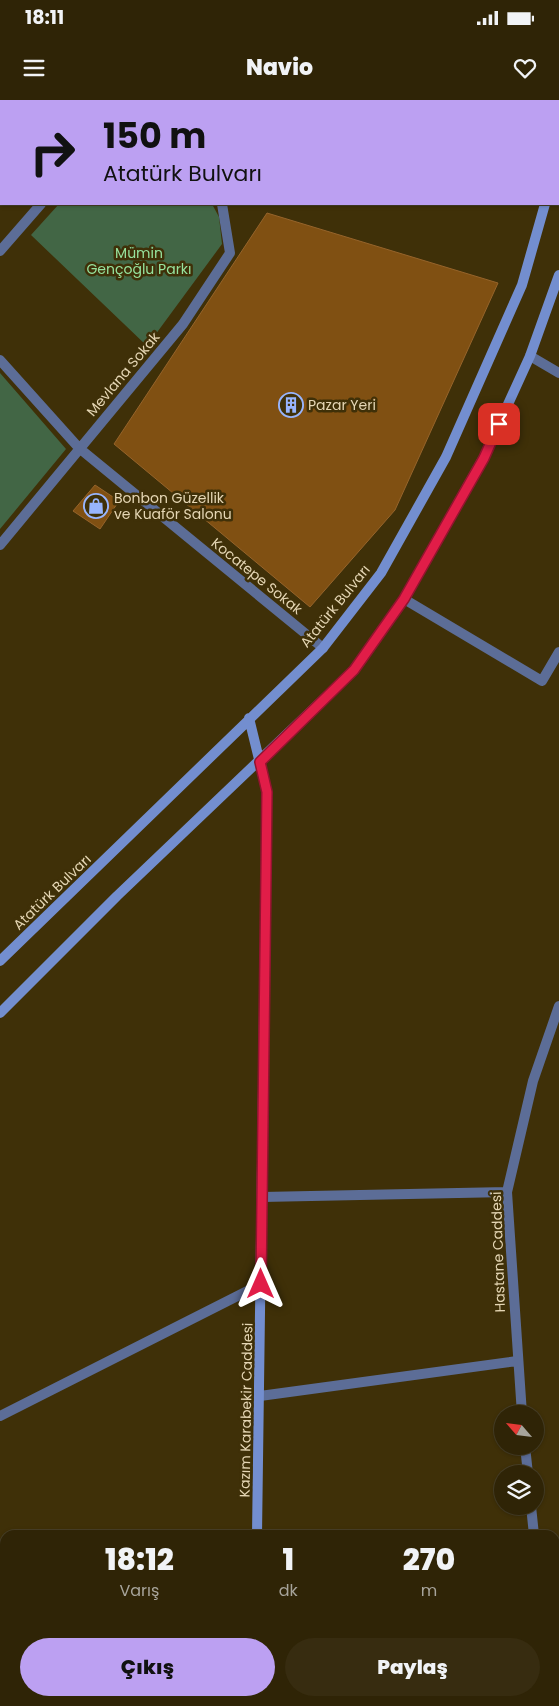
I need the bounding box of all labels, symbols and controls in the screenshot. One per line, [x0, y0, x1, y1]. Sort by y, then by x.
text: 18:11 [25, 4, 64, 31]
text: Navio [246, 52, 313, 83]
icon: menu [20, 54, 48, 82]
icon: heart [511, 54, 539, 82]
text: 150 m [103, 111, 206, 160]
icon: right [20, 120, 85, 185]
text: Atatürk Bulvarı [103, 158, 262, 189]
park label: Mümin Gençoğlu Parkı [86, 243, 192, 279]
street label: Mevlana Sokak [82, 327, 165, 421]
building icon: Pazar Yeri [278, 392, 304, 418]
place label: Pazar Yeri [308, 395, 376, 415]
pin [478, 403, 520, 445]
icon: arrive [485, 410, 513, 438]
place label: Bonbon Güzellik ve Kuaför Salonu [114, 488, 232, 524]
shop icon: Bonbon Güzellik ve Kuaför Salonu [83, 493, 109, 519]
street label: Kocatepe Sokak [207, 533, 307, 620]
street label: Atatürk Bulvarı [295, 560, 375, 652]
street label: Atatürk Bulvarı [9, 850, 95, 934]
street label: Hastane Caddesi [486, 1191, 510, 1313]
position arrow [234, 1257, 286, 1309]
street label: Kazım Karabekir Caddesi [234, 1322, 258, 1498]
north arrow [494, 1405, 544, 1455]
map controls [494, 1405, 544, 1515]
button: layers [494, 1465, 544, 1515]
text: 18:12 [105, 1538, 174, 1581]
text: 1 [282, 1538, 294, 1581]
text: 270 [403, 1538, 455, 1581]
text: Varış [119, 1579, 159, 1602]
text: dk [279, 1579, 298, 1602]
text: m [421, 1579, 437, 1602]
button: Çıkış [20, 1638, 275, 1696]
button: Paylaş [285, 1638, 540, 1696]

